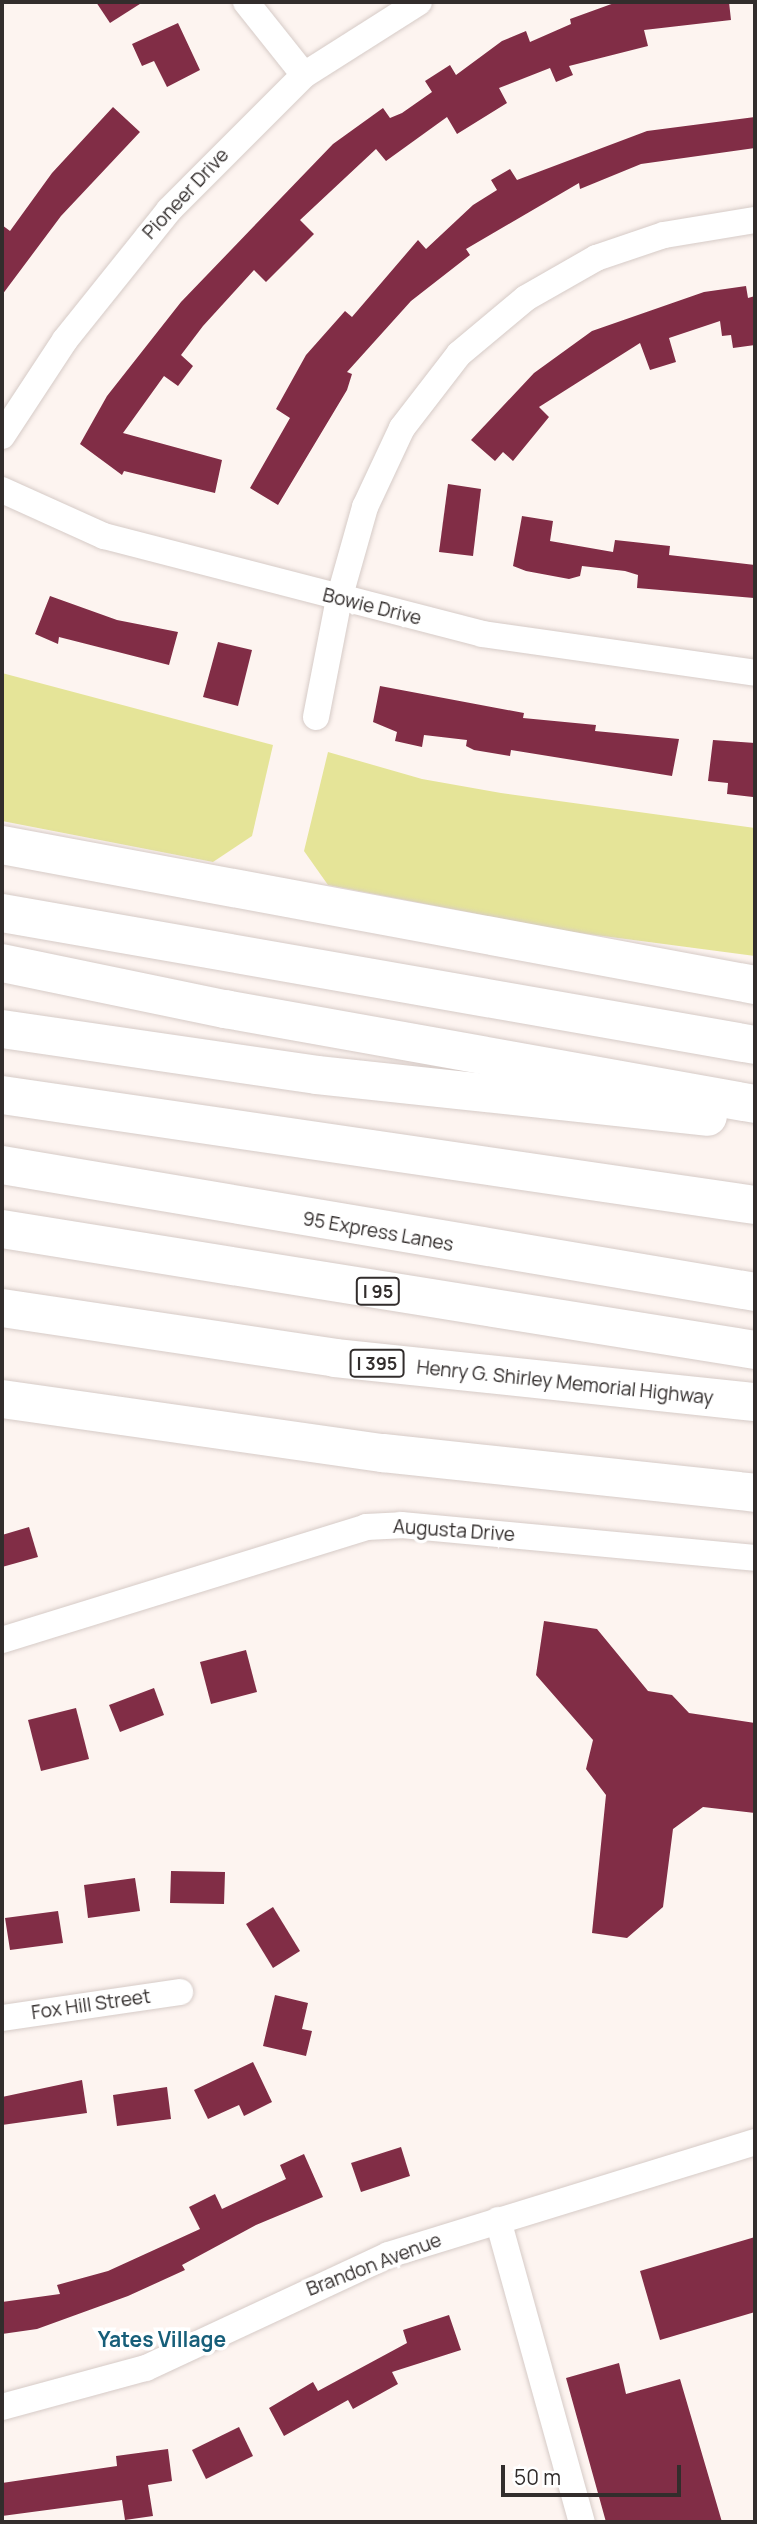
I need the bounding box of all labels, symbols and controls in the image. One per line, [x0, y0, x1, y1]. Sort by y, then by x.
street label: Pioneer Drive [138, 144, 234, 244]
street label: Bowie Drive [320, 584, 424, 630]
street label: 95 Express Lanes [301, 1208, 455, 1256]
road number: I 95 [355, 1276, 401, 1306]
road number: I 395 [349, 1348, 405, 1378]
street label: Henry G. Shirley Memorial Highway [415, 1356, 715, 1410]
street label: Augusta Drive [392, 1515, 516, 1547]
street label: Fox Hill Street [30, 1985, 152, 2025]
street label: Brandon Avenue [303, 2229, 445, 2301]
district label: Yates Village [98, 2326, 226, 2352]
scale bar [505, 2450, 685, 2494]
text: 50 m [514, 2463, 561, 2491]

